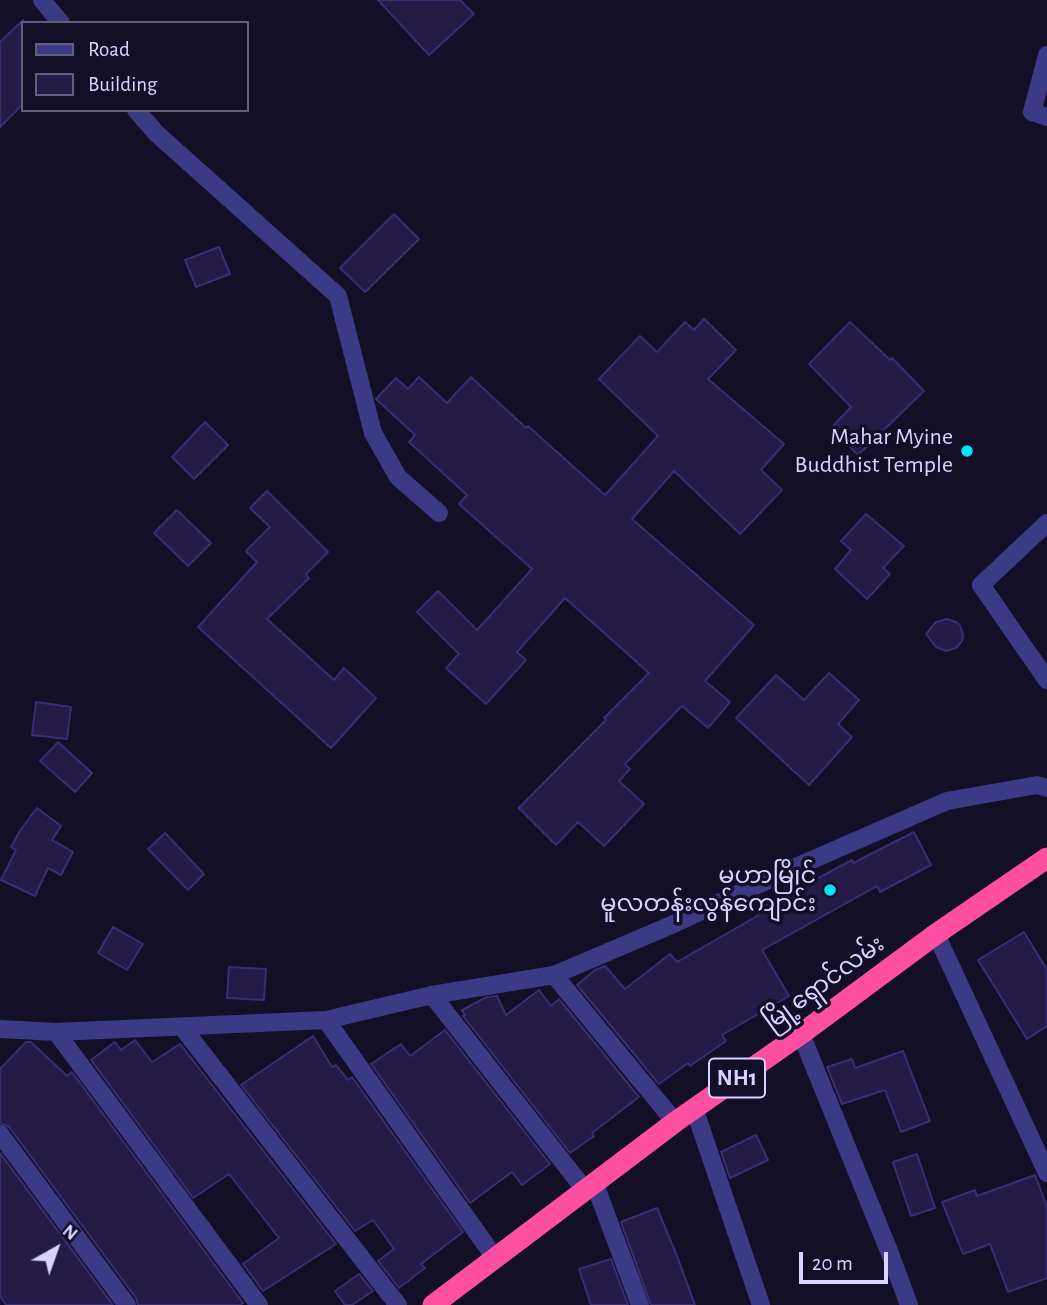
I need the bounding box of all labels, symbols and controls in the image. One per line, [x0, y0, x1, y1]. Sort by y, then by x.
legend [21, 21, 248, 112]
text: Road [88, 39, 130, 60]
text: Building [88, 74, 157, 95]
place label: Mahar Myine Buddhist Temple [795, 423, 953, 479]
marker: Mahar Myine Buddhist Temple [959, 443, 975, 459]
place label: မဟာမြိုင် မူလတန်းလွန်ကျောင်း [600, 862, 816, 918]
marker: မဟာမြိုင် မူလတန်းလွန်ကျောင်း [822, 882, 838, 898]
street label: မြို့ရှောင်လမ်း [758, 930, 890, 1036]
road number: NH1 [709, 1058, 765, 1098]
north arrow [21, 1214, 91, 1284]
text: N [59, 1221, 81, 1244]
scale bar [802, 1238, 891, 1282]
text: 20 m [812, 1253, 853, 1274]

